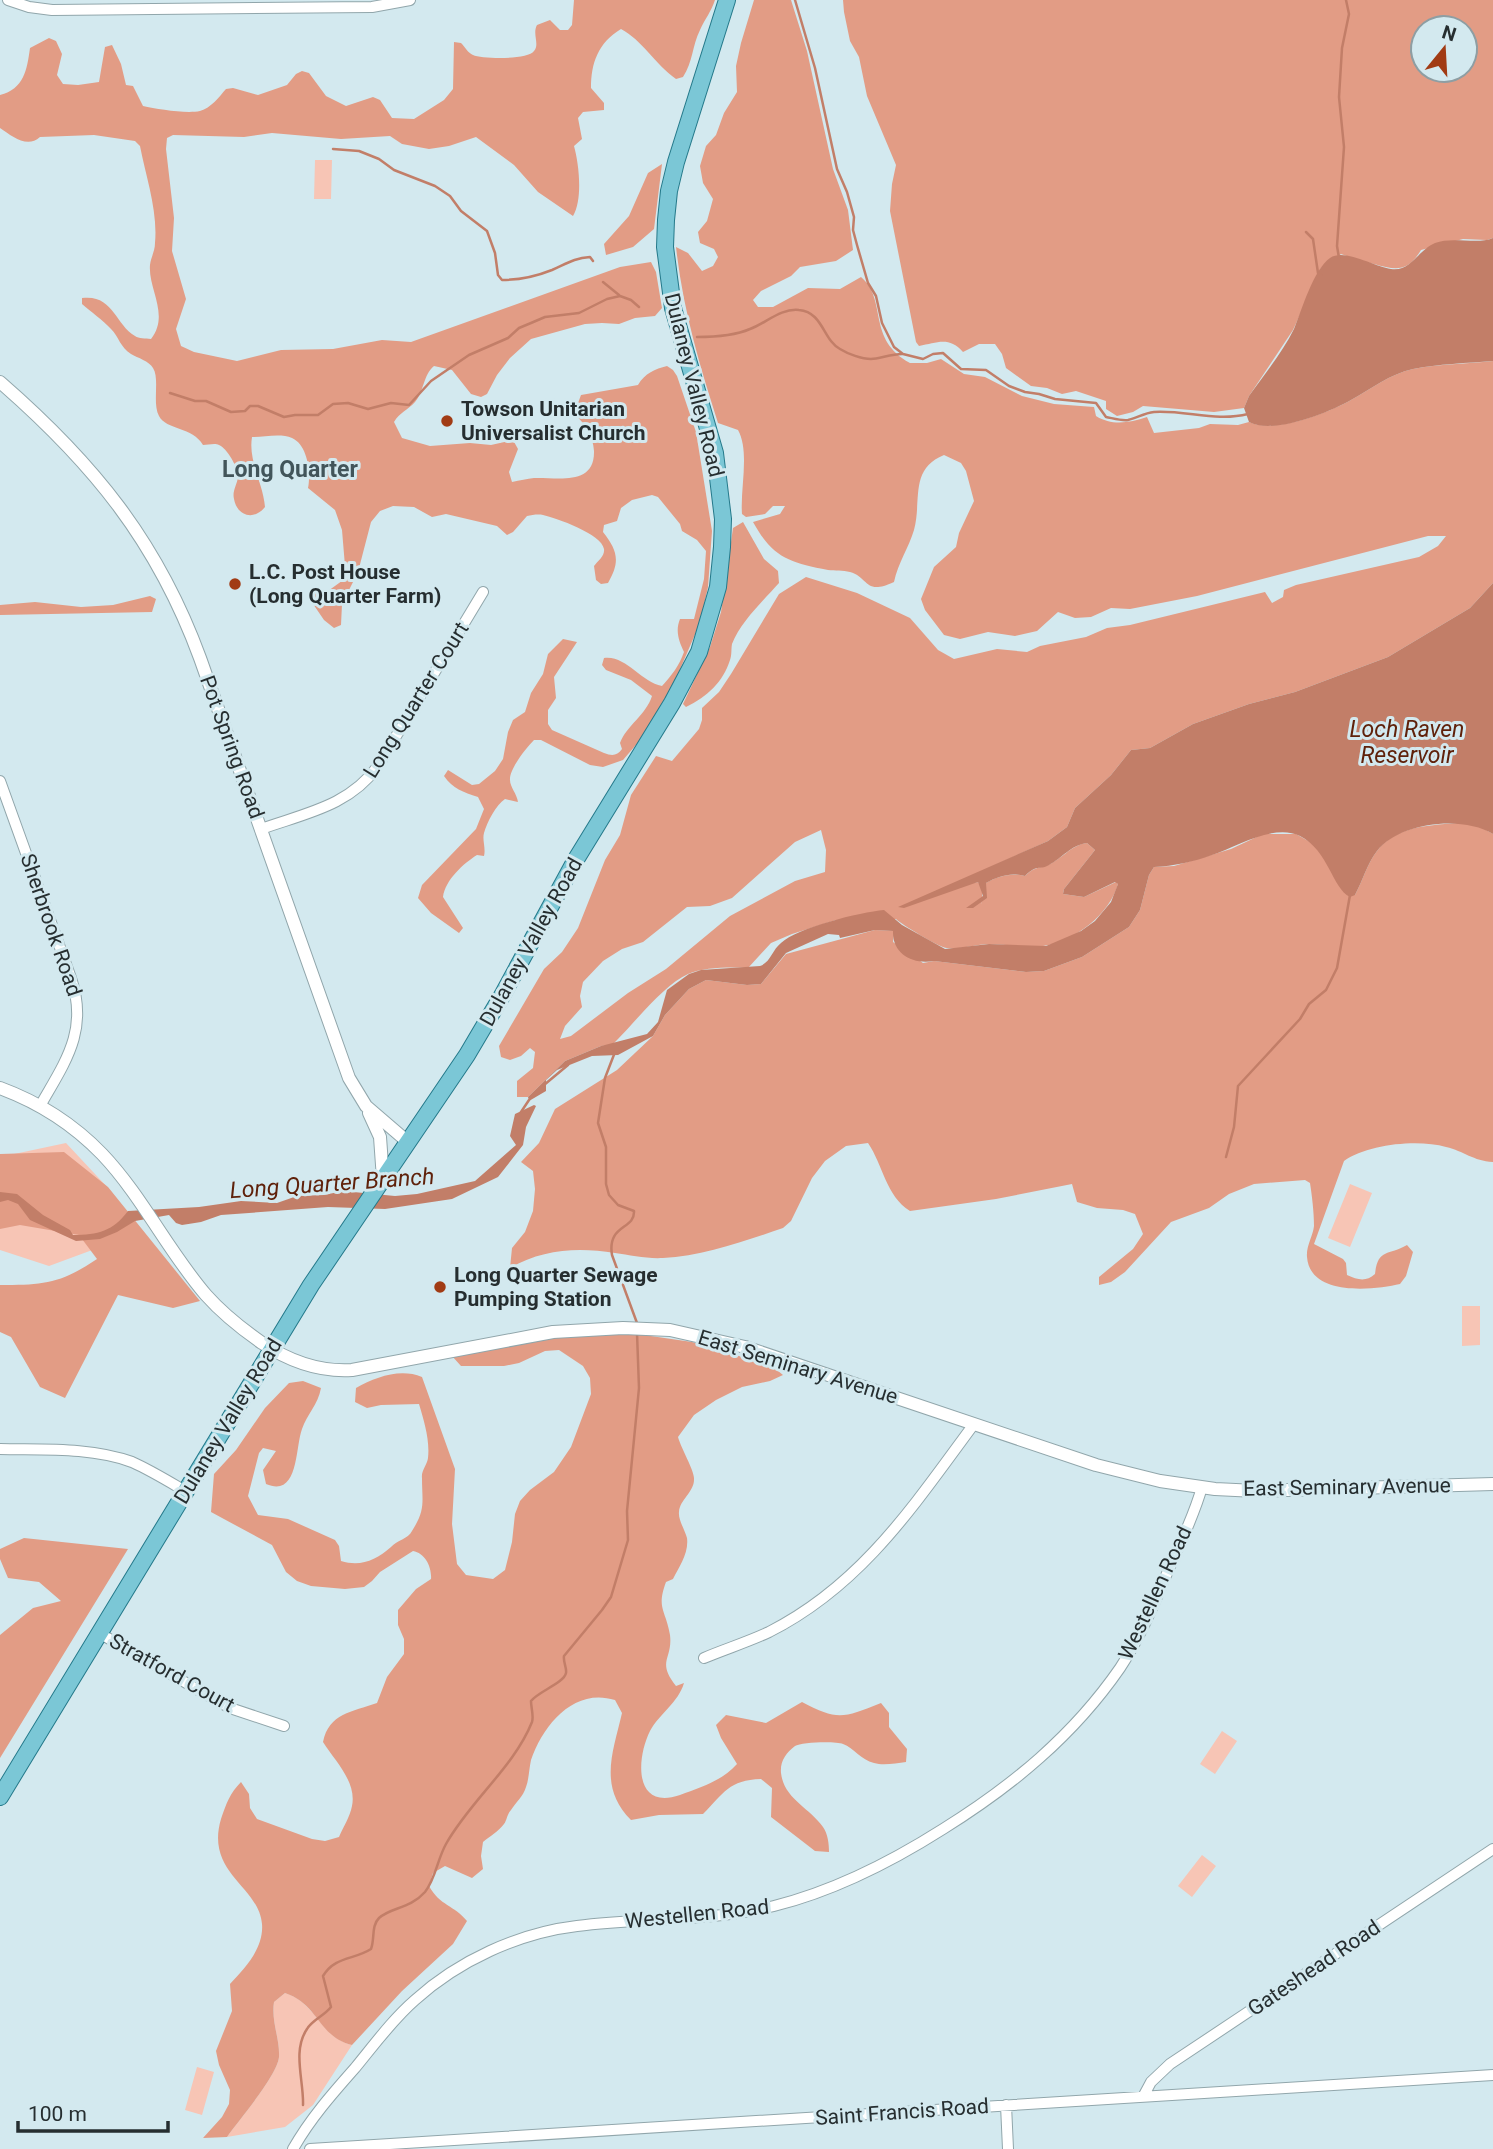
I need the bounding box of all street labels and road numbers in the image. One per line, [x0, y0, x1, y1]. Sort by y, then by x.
street label: Dulaney Valley Road [660, 291, 728, 479]
street label: Long Quarter Court [358, 618, 474, 782]
street label: Pot Spring Road [195, 672, 269, 822]
street label: Sherbrook Road [15, 851, 87, 999]
street label: Dulaney Valley Road [475, 854, 587, 1030]
street label: East Seminary Avenue [695, 1325, 901, 1409]
street label: Dulaney Valley Road [169, 1334, 287, 1508]
street label: East Seminary Avenue [1243, 1473, 1451, 1501]
street label: Westellen Road [1114, 1522, 1196, 1664]
street label: Stratford Court [105, 1629, 239, 1717]
street label: Westellen Road [624, 1895, 770, 1933]
street label: Gateshead Road [1243, 1915, 1385, 2021]
street label: Saint Francis Road [814, 2094, 990, 2130]

